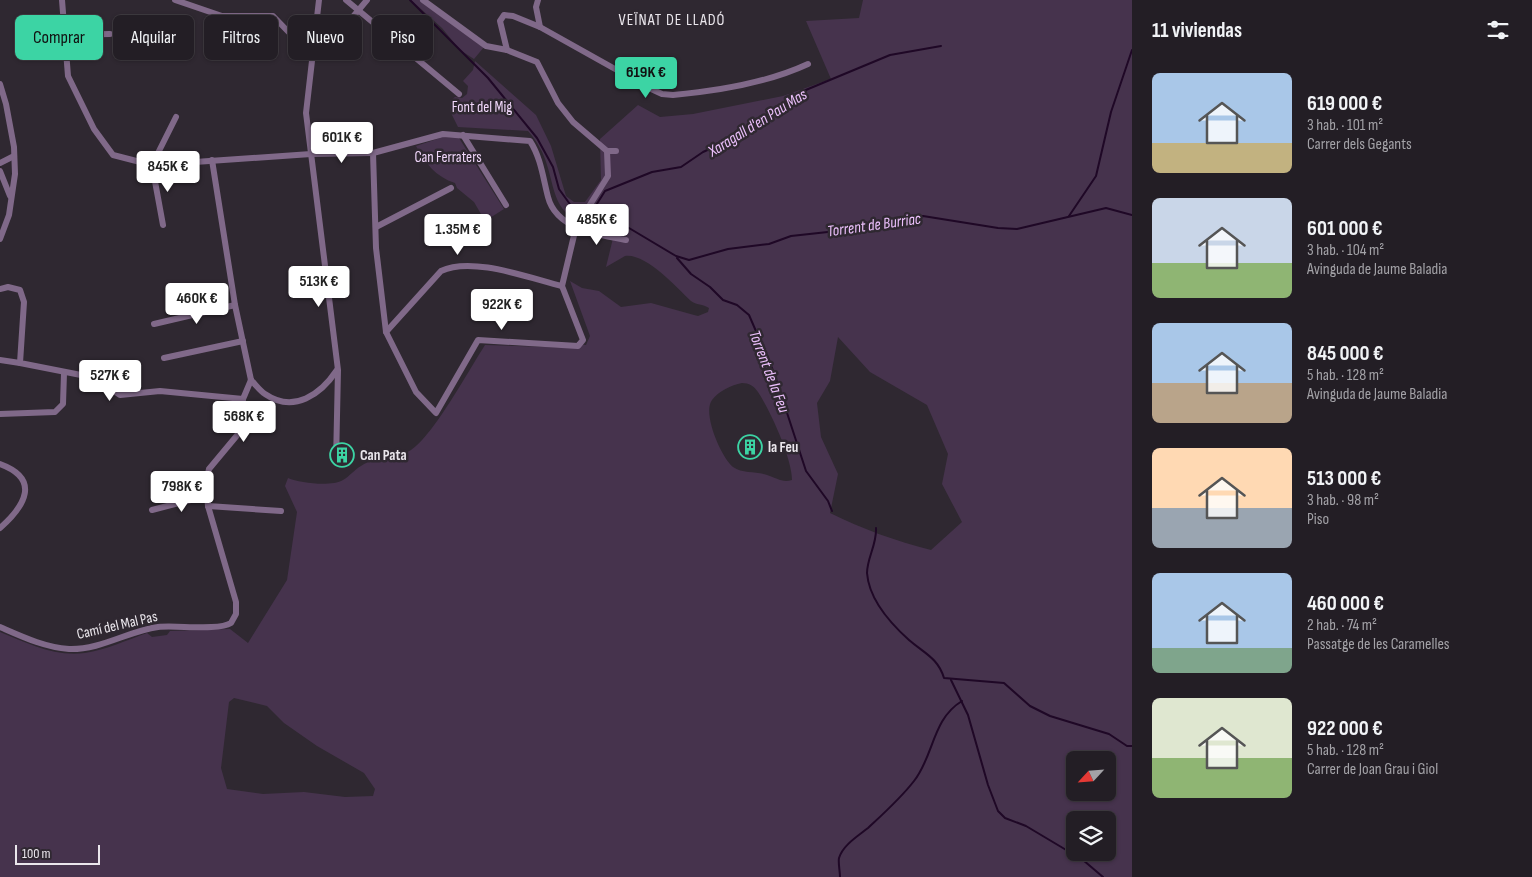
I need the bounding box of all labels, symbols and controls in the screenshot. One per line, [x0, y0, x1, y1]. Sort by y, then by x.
district label: VEÏNAT DE LLADÓ [618, 11, 726, 30]
chip: Comprar [15, 15, 103, 60]
chip: Alquilar [113, 15, 194, 60]
chip: Filtros [204, 15, 278, 60]
chip: Nuevo [288, 15, 362, 60]
chip: Piso [372, 15, 433, 60]
icon: filters [1484, 16, 1512, 44]
text: 11 viviendas [1152, 18, 1242, 43]
pin: 619K € [605, 56, 687, 99]
text: 619K € [626, 63, 666, 82]
water label: Xaragall d'en Pau Mas [704, 85, 811, 162]
text: 619 000 € [1307, 91, 1382, 116]
icon: home [1192, 93, 1252, 153]
park label: Font del Mig [452, 98, 512, 117]
text: 3 hab. · 101 m² [1307, 116, 1383, 135]
pin: 601K € [301, 121, 383, 164]
text: 601K € [322, 128, 362, 147]
text: Carrer dels Gegants [1307, 135, 1412, 154]
park label: Can Ferraters [414, 148, 482, 167]
pin: 845K € [127, 150, 209, 193]
text: 845K € [148, 157, 188, 176]
pin: 485K € [556, 204, 638, 246]
water label: Torrent de Burriac [826, 209, 923, 241]
text: 485K € [577, 210, 617, 229]
pin: 1.35M € [412, 214, 504, 256]
text: 601 000 € [1307, 216, 1382, 241]
icon: home [1192, 218, 1252, 278]
text: 1.35M € [435, 220, 481, 239]
text: 3 hab. · 104 m² [1307, 241, 1384, 260]
text: Avinguda de Jaume Baladia [1307, 260, 1447, 279]
pin: 513K € [278, 266, 360, 308]
text: 513K € [299, 272, 339, 291]
pin: 460K € [156, 282, 238, 325]
pin: 922K € [461, 288, 543, 331]
text: 460K € [176, 289, 218, 308]
text: 922K € [482, 295, 522, 314]
water label: Torrent de la Feu [744, 328, 793, 416]
text: 845 000 € [1307, 341, 1383, 366]
icon: home [1192, 343, 1252, 403]
pin: 527K € [69, 360, 151, 402]
text: 527K € [90, 366, 130, 385]
text: 5 hab. · 128 m² [1307, 366, 1384, 385]
text: Avinguda de Jaume Baladia [1307, 385, 1447, 404]
pin: 568K € [203, 400, 285, 443]
text: 568K € [224, 407, 264, 426]
building icon: la Feu [737, 434, 763, 460]
place label: la Feu [768, 438, 798, 457]
building icon: Can Pata [329, 442, 355, 468]
place label: Can Pata [360, 446, 407, 465]
text: 513 000 € [1307, 466, 1381, 491]
icon: home [1192, 468, 1252, 528]
pin: 798K € [141, 470, 223, 513]
text: 798K € [162, 477, 202, 496]
text: 3 hab. · 98 m² [1307, 491, 1379, 510]
text: Piso [1307, 510, 1329, 529]
text: 460 000 € [1307, 591, 1384, 616]
icon: home [1192, 593, 1252, 653]
street label: Camí del Mal Pas [75, 607, 159, 644]
text: 2 hab. · 74 m² [1307, 616, 1377, 635]
text: Passatge de les Caramelles [1307, 635, 1450, 654]
text: 922 000 € [1307, 716, 1383, 741]
icon: home [1192, 718, 1252, 778]
text: 5 hab. · 128 m² [1307, 741, 1384, 760]
north arrow [1066, 751, 1116, 801]
map controls [1066, 751, 1116, 861]
text: Carrer de Joan Grau i Giol [1307, 760, 1438, 779]
button: layers [1066, 811, 1116, 861]
scale bar [15, 842, 100, 865]
text: 100 m [22, 845, 51, 862]

